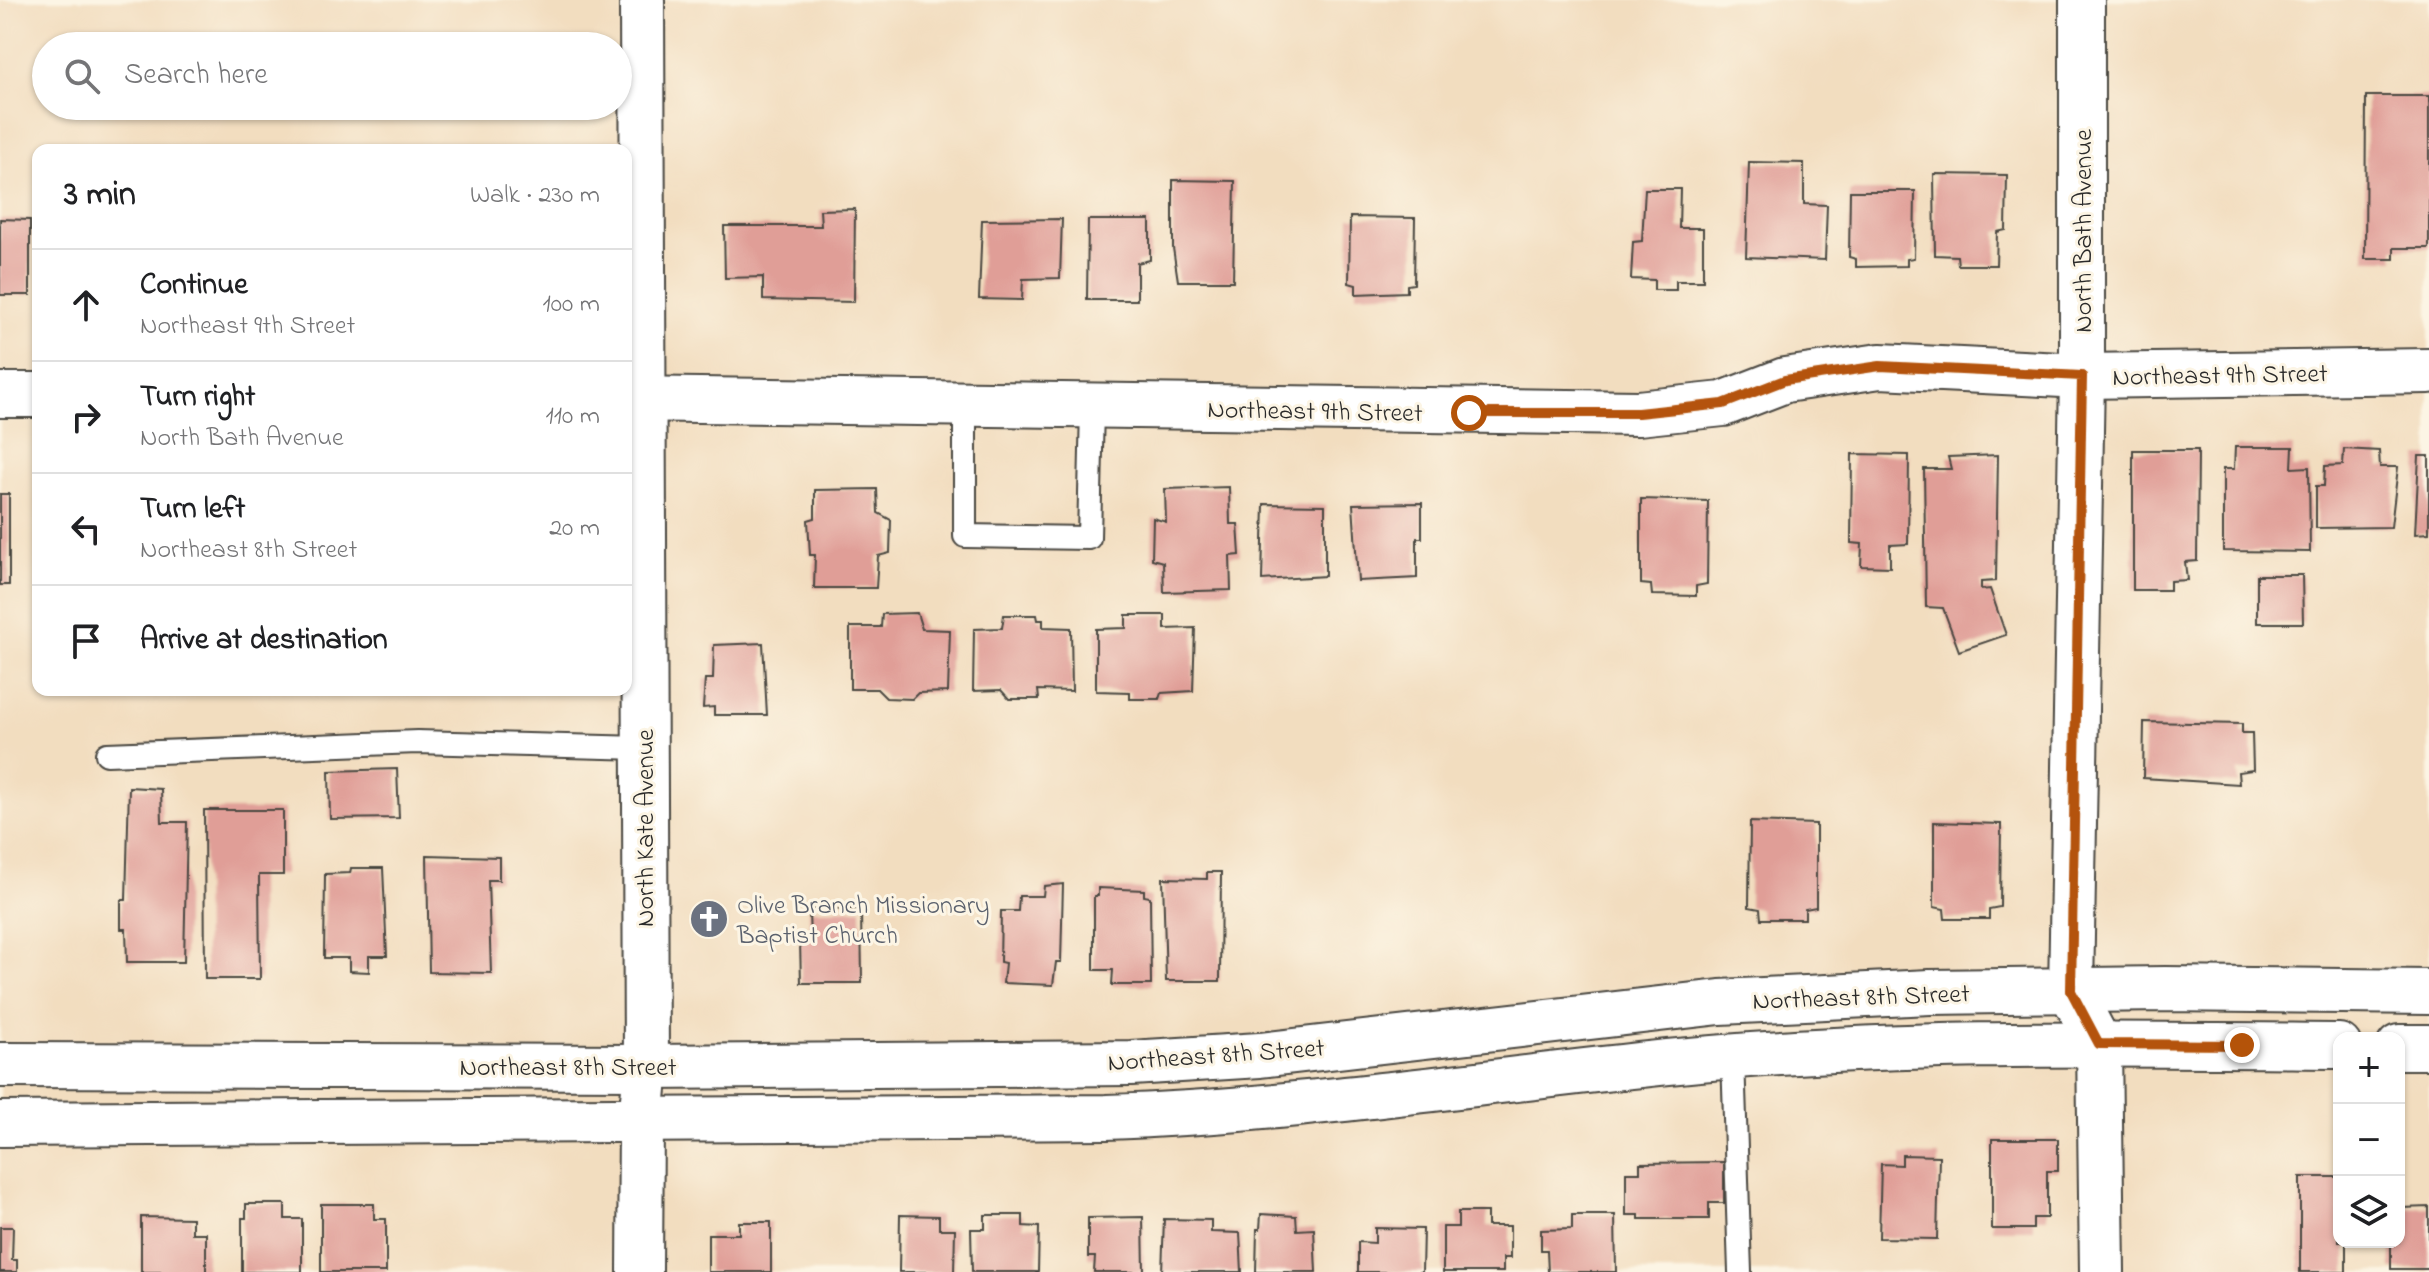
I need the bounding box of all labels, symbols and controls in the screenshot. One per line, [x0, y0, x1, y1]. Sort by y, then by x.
search box [32, 32, 632, 120]
icon: search [60, 54, 104, 98]
text: Search here [124, 54, 268, 98]
street label: North Bath Avenue [2066, 129, 2104, 333]
text: 3 min [64, 171, 136, 221]
text: Walk · 230 m [470, 177, 600, 215]
text: Continue [140, 264, 248, 308]
icon: ahead [64, 283, 108, 327]
text: 100 m [543, 286, 600, 324]
text: Northeast 9th Street [140, 308, 355, 346]
street label: Northeast 9th Street [2112, 356, 2328, 398]
text: Turn right [140, 376, 255, 420]
street label: Northeast 9th Street [1207, 392, 1423, 434]
icon: right [64, 395, 108, 439]
route start [1451, 395, 1487, 431]
text: 110 m [546, 398, 600, 436]
text: North Bath Avenue [140, 420, 344, 458]
text: Turn left [140, 488, 245, 532]
icon: left [64, 507, 108, 551]
text: 20 m [549, 510, 600, 548]
text: Northeast 8th Street [140, 532, 357, 570]
icon: arrive [64, 619, 108, 663]
text: Arrive at destination [140, 619, 388, 663]
street label: North Kate Avenue [628, 729, 666, 927]
place label: Olive Branch Missionary Baptist Church [736, 888, 989, 956]
church icon: Olive Branch Missionary Baptist Church [688, 898, 730, 940]
street label: Northeast 8th Street [1752, 976, 1971, 1022]
route end [2224, 1027, 2260, 1063]
street label: Northeast 8th Street [1107, 1030, 1326, 1084]
map controls [2333, 1032, 2405, 1248]
button: + [2333, 1032, 2405, 1104]
street label: Northeast 8th Street [459, 1050, 677, 1088]
button: − [2333, 1104, 2405, 1176]
button: layers [2333, 1176, 2405, 1248]

